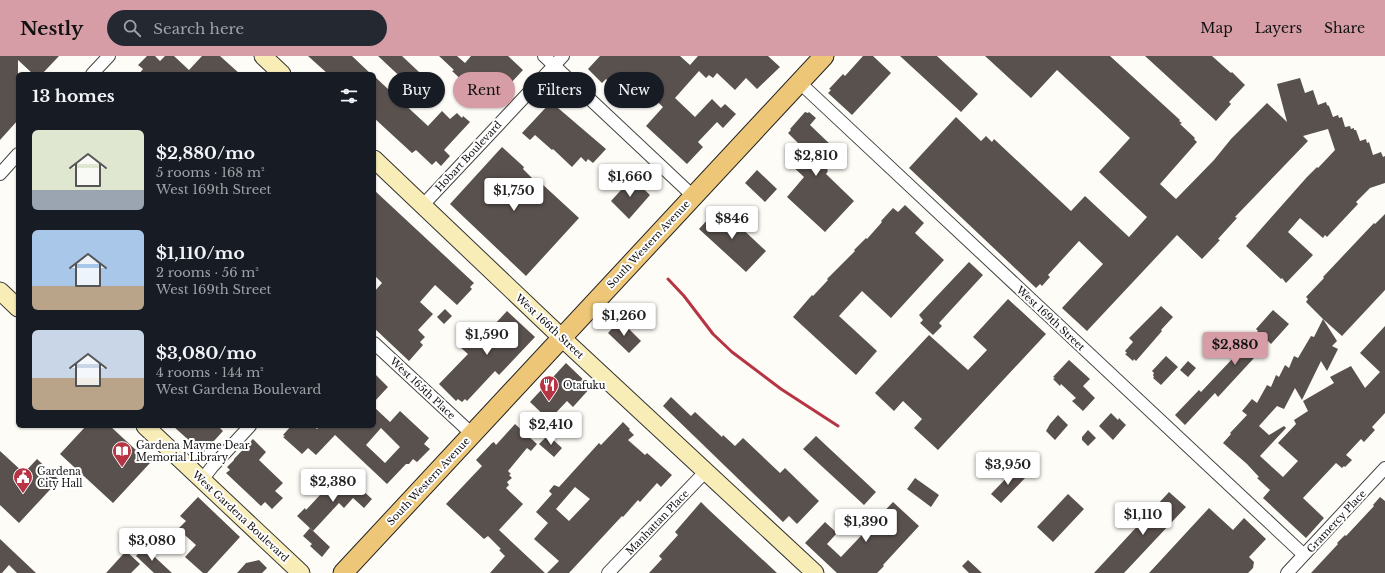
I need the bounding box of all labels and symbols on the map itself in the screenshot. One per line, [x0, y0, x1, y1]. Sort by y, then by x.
street label: Hobart Boulevard [432, 118, 505, 194]
pin: $2,810 [783, 143, 849, 177]
pin: $1,660 [597, 164, 663, 198]
pin: $1,750 [481, 178, 547, 212]
street label: South Western Avenue [604, 197, 693, 291]
pin: $846 [708, 206, 756, 240]
street label: West 169th Street [1013, 283, 1088, 354]
street label: West 166th Street [512, 291, 587, 362]
pin: $1,260 [591, 303, 657, 337]
pin: $1,590 [454, 322, 520, 356]
pin: $2,880 [1202, 332, 1268, 366]
street label: West 165th Place [386, 354, 458, 422]
restaurant icon: Otafuku [538, 374, 560, 402]
place label: Otafuku [563, 379, 606, 392]
pin: $2,410 [518, 412, 584, 446]
street label: South Western Avenue [384, 434, 473, 528]
place label: Gardena Mayme Dear Memorial Library [136, 439, 250, 464]
library icon: Gardena Mayme Dear Memorial Library [111, 440, 133, 468]
pin: $3,950 [975, 452, 1041, 486]
place label: Gardena City Hall [37, 465, 82, 490]
public building icon: Gardena City Hall [12, 466, 34, 494]
street label: West Gardena Boulevard [189, 468, 292, 565]
pin: $2,380 [300, 469, 366, 503]
street label: Manhattan Place [623, 487, 692, 558]
street label: Gramercy Place [1304, 487, 1369, 555]
pin: $1,110 [1110, 502, 1176, 536]
pin: $1,390 [833, 509, 899, 543]
pin: $3,080 [119, 528, 185, 562]

